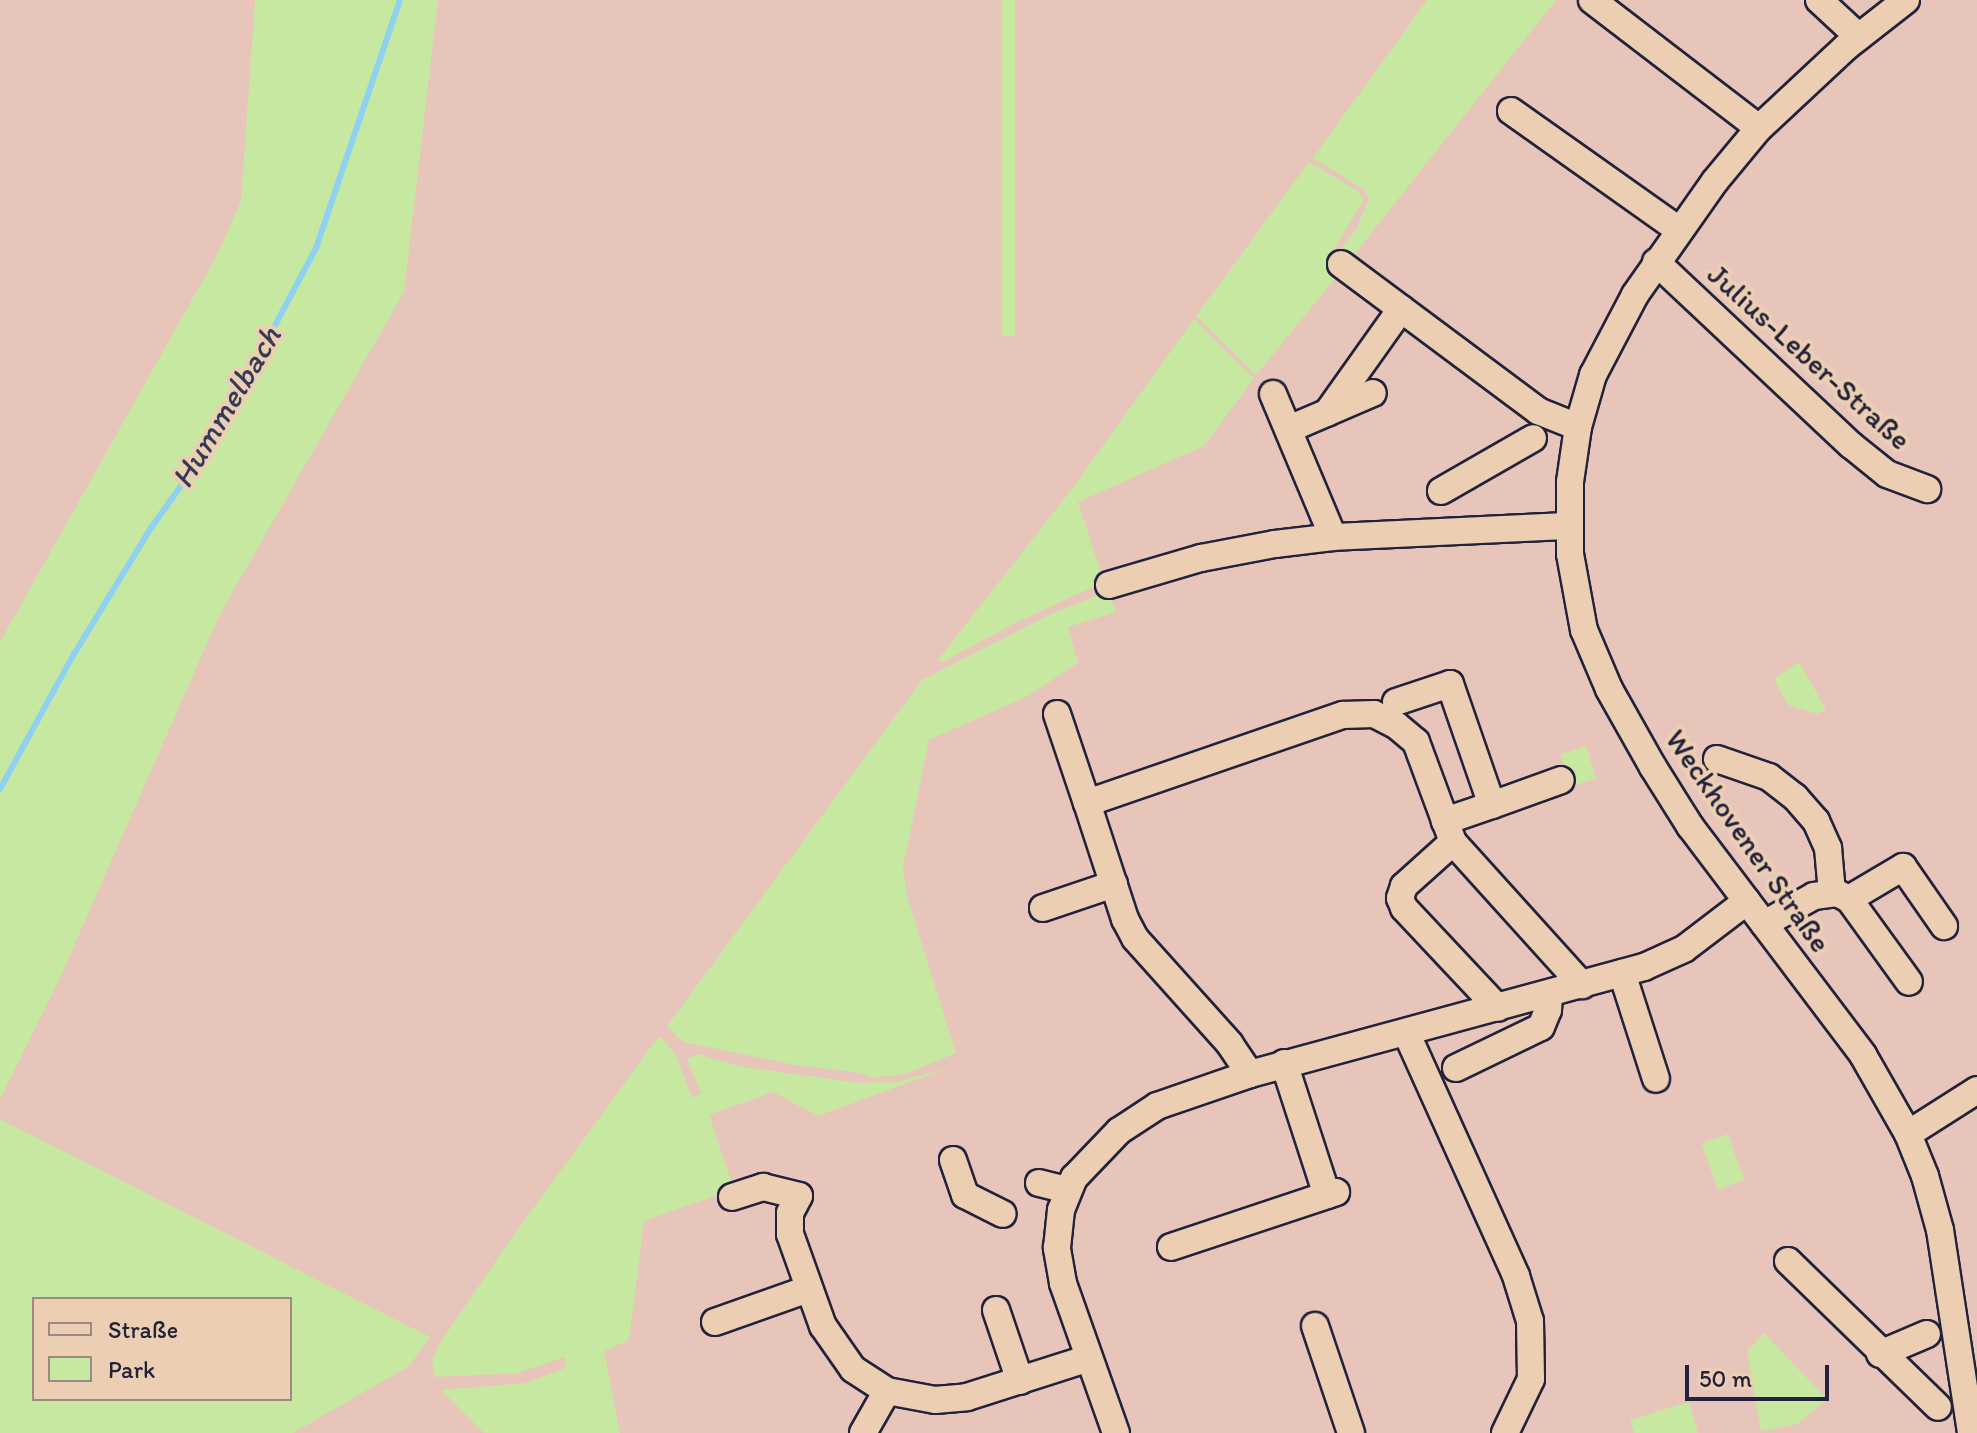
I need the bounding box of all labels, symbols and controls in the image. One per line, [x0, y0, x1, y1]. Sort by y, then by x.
street label: Julius-Leber-Straße [1700, 256, 1918, 458]
water label: Hummelbach [163, 319, 289, 495]
street label: Weckhovener Straße [1657, 722, 1839, 960]
legend [32, 1297, 292, 1401]
text: Straße [108, 1315, 178, 1344]
scale bar [1689, 1349, 1833, 1399]
text: Park [108, 1355, 155, 1384]
text: 50 m [1699, 1364, 1752, 1393]

